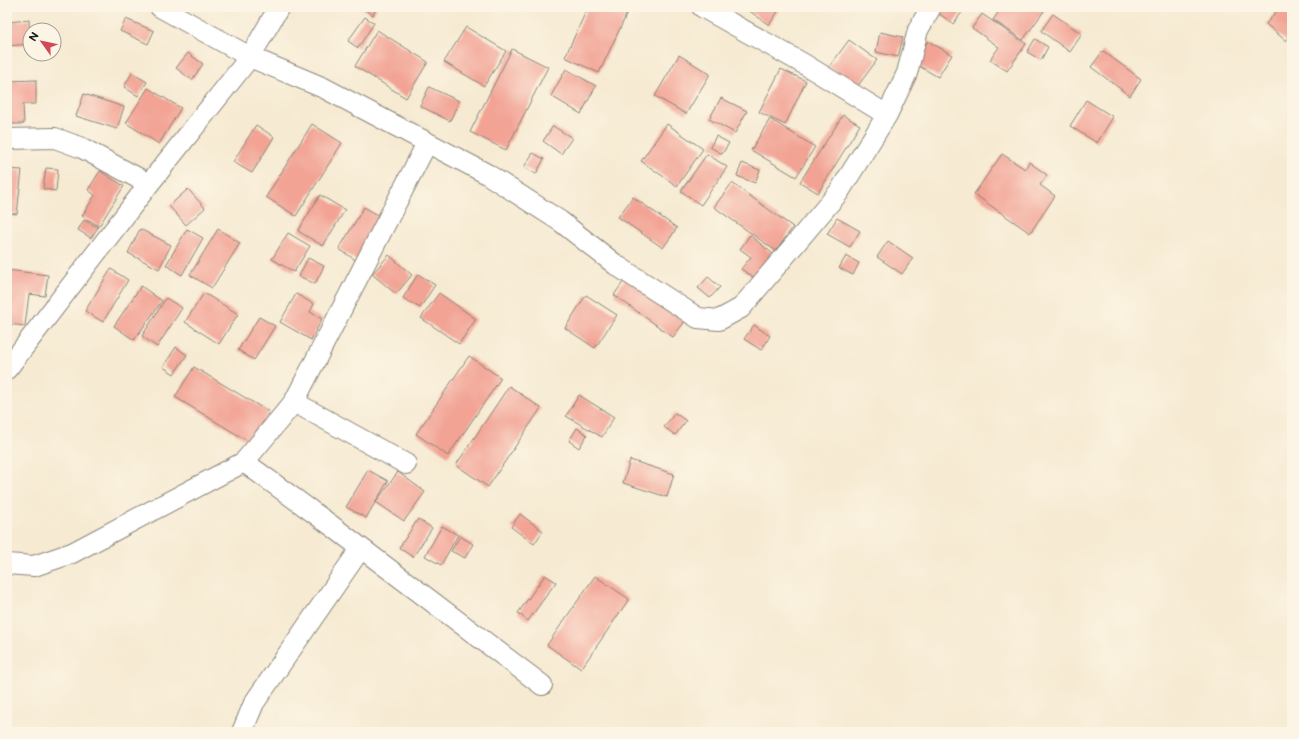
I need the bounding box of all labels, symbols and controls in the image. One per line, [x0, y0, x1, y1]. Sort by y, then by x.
north arrow [22, 22, 62, 62]
text: N [26, 30, 42, 44]

